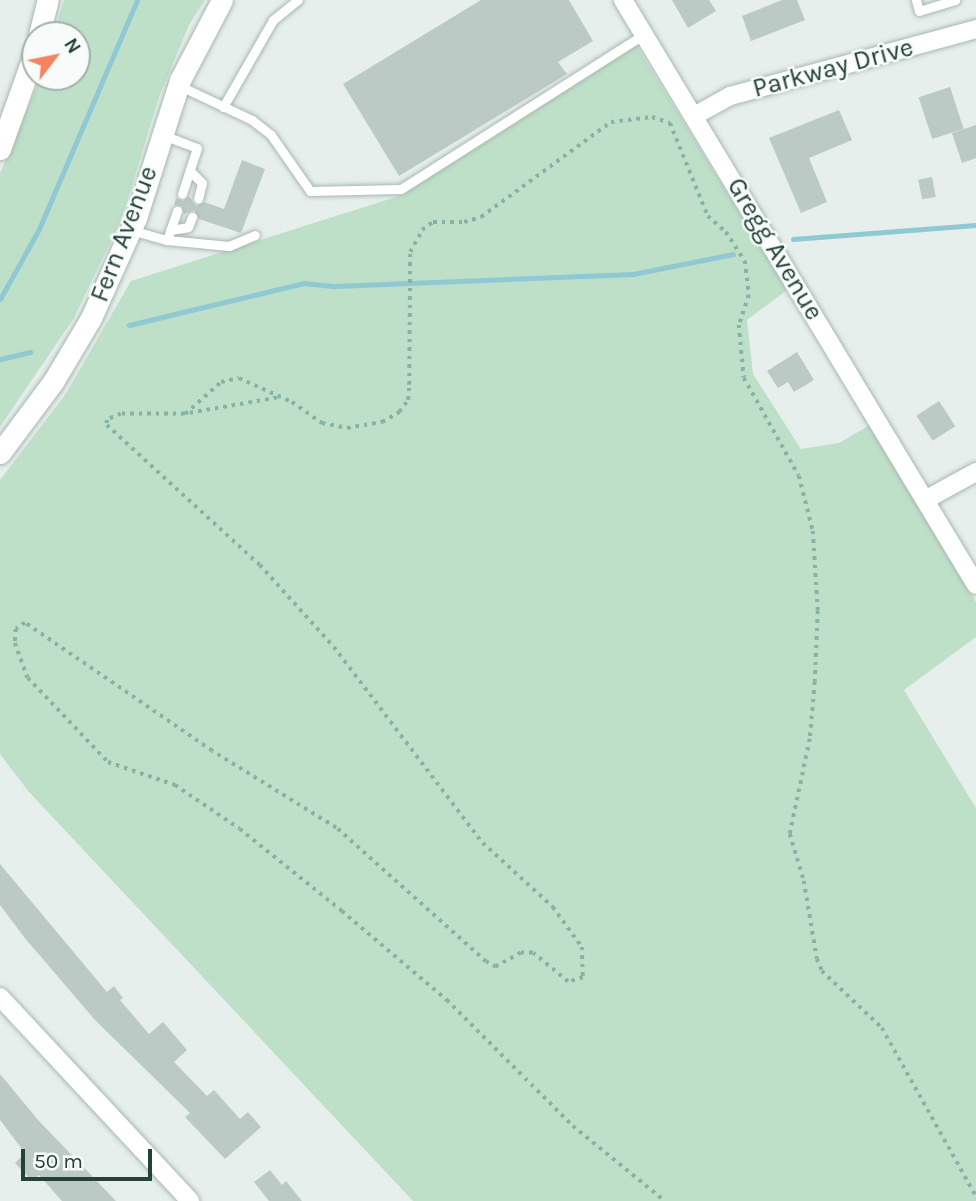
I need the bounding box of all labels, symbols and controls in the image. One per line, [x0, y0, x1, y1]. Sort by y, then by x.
north arrow [21, 21, 91, 91]
street label: Parkway Drive [749, 32, 917, 104]
text: N [59, 34, 85, 58]
street label: Fern Avenue [84, 162, 164, 306]
street label: Gregg Avenue [720, 172, 830, 326]
scale bar [24, 1134, 156, 1178]
text: 50 m [34, 1149, 83, 1173]

